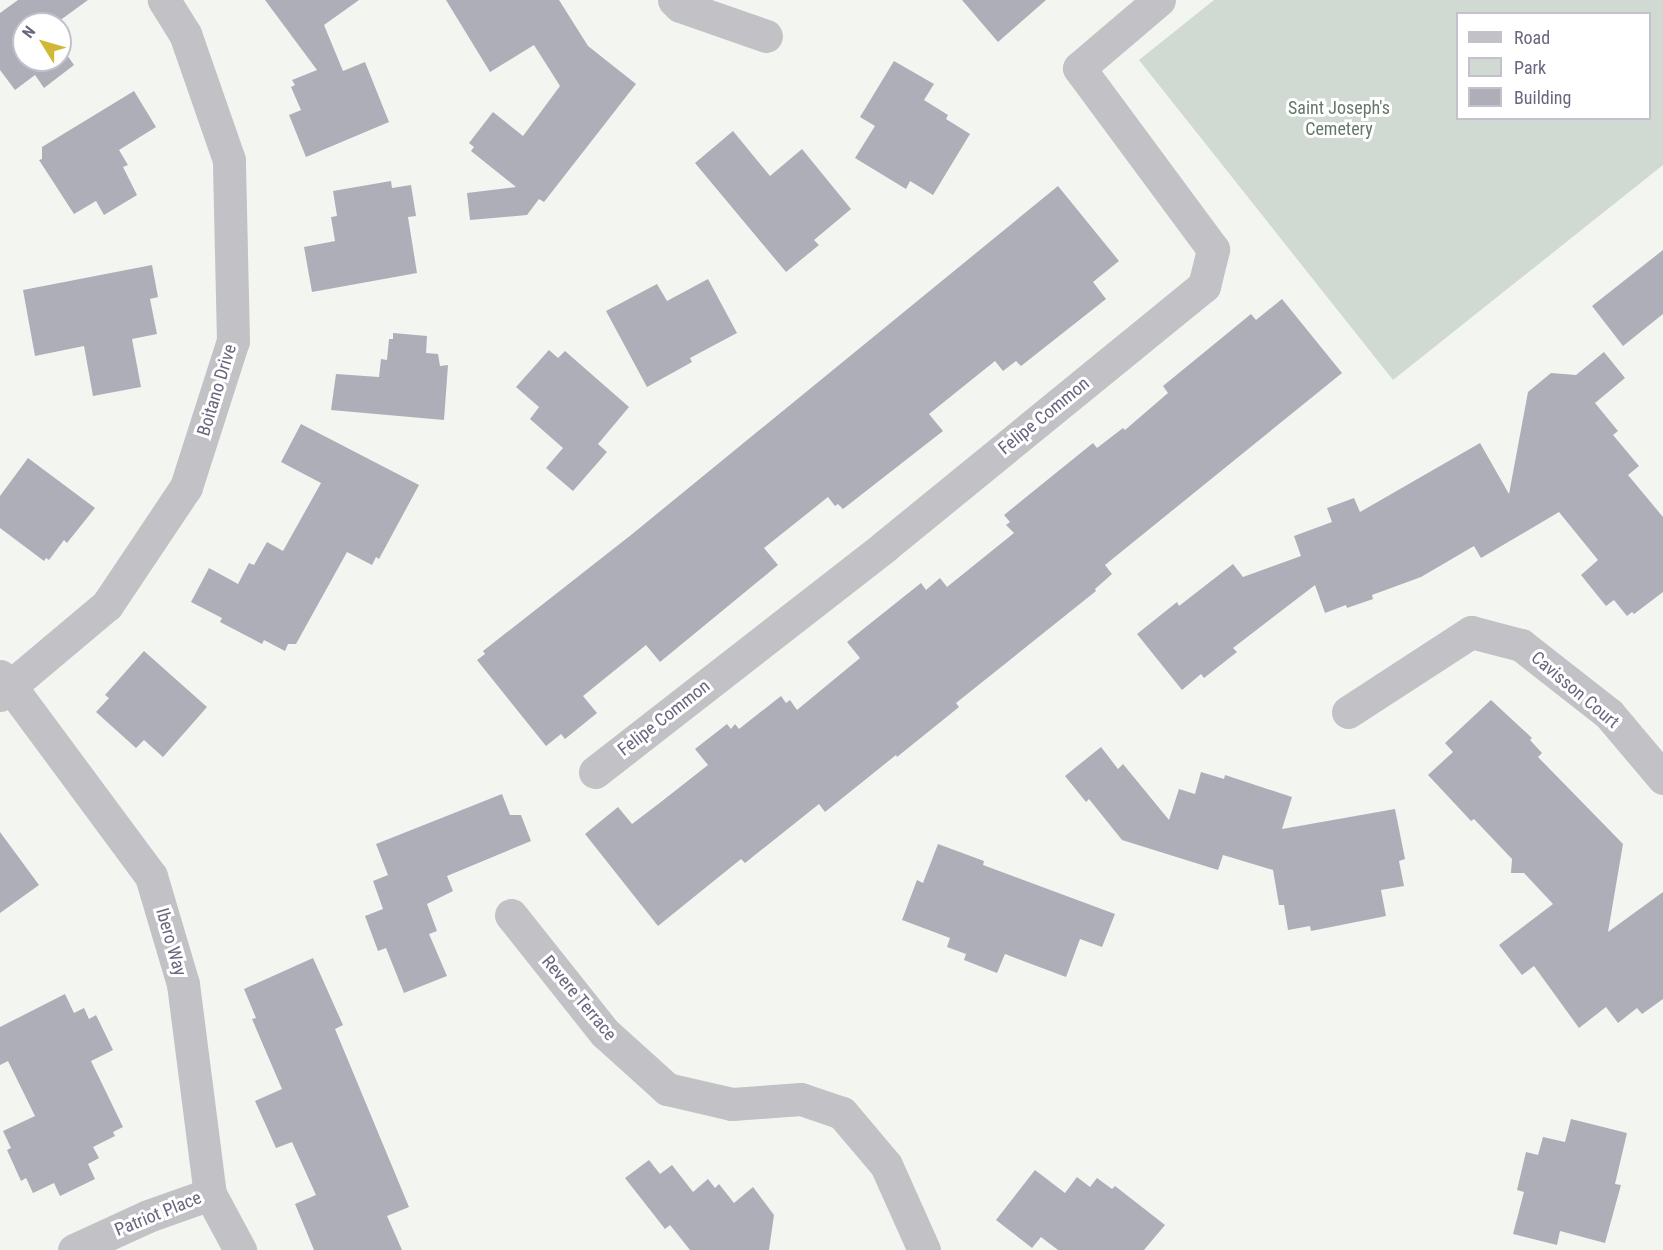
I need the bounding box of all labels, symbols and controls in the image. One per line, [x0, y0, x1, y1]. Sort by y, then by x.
north arrow [12, 12, 72, 72]
legend [1456, 12, 1651, 120]
text: N [18, 22, 39, 42]
text: Road [1514, 27, 1550, 48]
text: Park [1514, 57, 1546, 78]
text: Building [1514, 87, 1571, 108]
park label: Saint Joseph's Cemetery [1288, 98, 1390, 140]
street label: Boitano Drive [193, 342, 241, 438]
street label: Felipe Common [994, 373, 1094, 459]
street label: Cavisson Court [1527, 647, 1623, 733]
street label: Felipe Common [614, 675, 714, 761]
street label: Ibero Way [151, 906, 191, 978]
street label: Revere Terrace [537, 951, 621, 1045]
street label: Patriot Place [112, 1187, 204, 1241]

